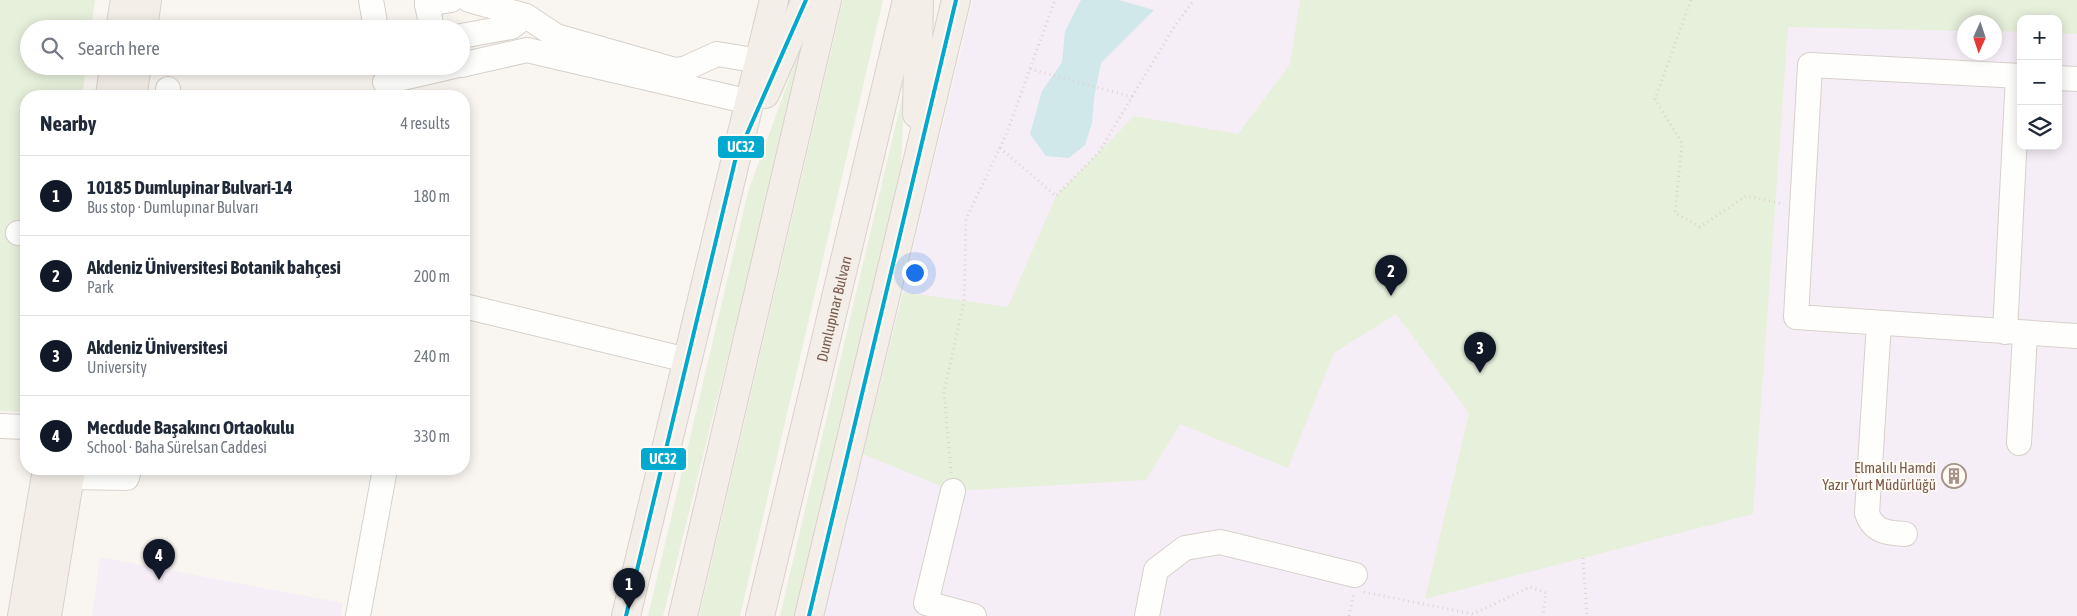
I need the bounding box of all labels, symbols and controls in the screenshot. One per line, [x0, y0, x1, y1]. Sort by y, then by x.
north arrow [1957, 15, 2002, 60]
map controls [2017, 15, 2062, 150]
button: + [2017, 15, 2062, 60]
search box [20, 20, 470, 75]
icon: search [38, 34, 66, 62]
text: Search here [78, 37, 160, 59]
button: − [2017, 60, 2062, 105]
button: layers [2017, 105, 2062, 150]
text: Nearby [40, 111, 96, 135]
text: 4 results [400, 114, 450, 132]
line badge: UC32 [717, 135, 765, 159]
text: UC32 [727, 139, 755, 155]
text: 10185 Dumlupinar Bulvari-14 [87, 176, 293, 198]
text: 1 [52, 187, 60, 205]
text: 180 m [414, 187, 450, 205]
text: Bus stop · Dumlupınar Bulvarı [87, 198, 258, 216]
street label: Dumlupınar Bulvarı [813, 254, 854, 363]
pin: 2 [1375, 255, 1407, 296]
text: Akdeniz Üniversitesi Botanik bahçesi [87, 256, 341, 278]
your location [902, 260, 928, 286]
text: 2 [52, 267, 60, 285]
text: 200 m [414, 267, 450, 285]
text: Park [87, 278, 114, 296]
pin: 3 [1464, 332, 1496, 373]
text: Akdeniz Üniversitesi [87, 336, 228, 358]
text: 3 [52, 347, 60, 365]
text: 240 m [414, 347, 450, 365]
text: University [87, 358, 147, 376]
text: Mecdude Başakıncı Ortaokulu [87, 416, 294, 438]
text: 4 [52, 427, 60, 445]
text: 330 m [414, 427, 450, 445]
text: School · Baha Sürelsan Caddesi [87, 438, 267, 456]
line badge: UC32 [640, 447, 687, 471]
text: UC32 [649, 451, 677, 467]
place label: Elmalılı Hamdi Yazır Yurt Müdürlüğü [1822, 459, 1936, 493]
building icon: Elmalılı Hamdi Yazır Yurt Müdürlüğü [1941, 463, 1967, 489]
pin: 4 [143, 539, 175, 580]
pin: 1 [613, 568, 645, 609]

